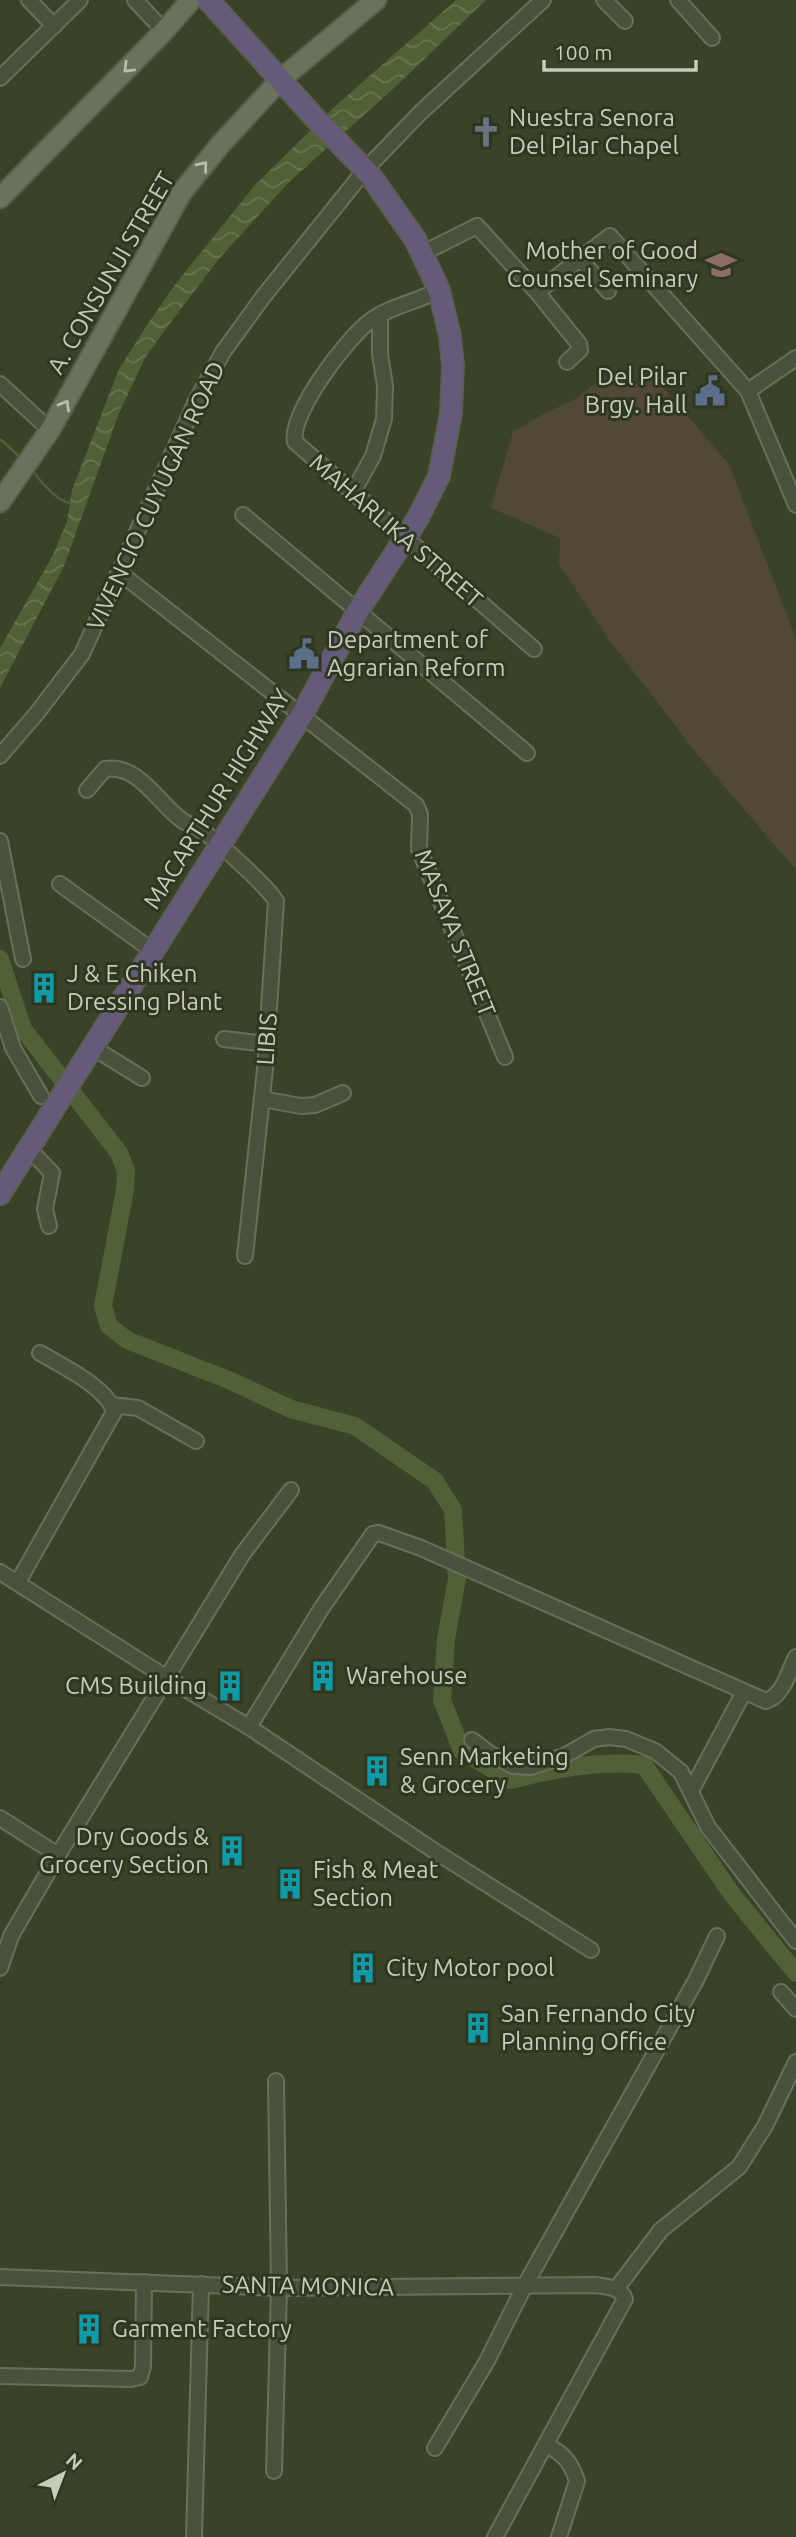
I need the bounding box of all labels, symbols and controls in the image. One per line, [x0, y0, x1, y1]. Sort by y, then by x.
scale bar [544, 28, 696, 72]
text: 100 m [554, 40, 612, 64]
one-way arrow [123, 59, 136, 72]
place label: Nuestra Senora Del Pilar Chapel [509, 104, 679, 159]
church icon: Nuestra Senora Del Pilar Chapel [469, 115, 503, 149]
one-way arrow [195, 161, 208, 174]
street label: A. CONSUNJI STREET [42, 167, 179, 378]
place label: Mother of Good Counsel Seminary [507, 237, 698, 292]
school or university icon: Mother of Good Counsel Seminary [704, 248, 738, 282]
street label: VIVENCIO CUYUGAN ROAD [81, 357, 230, 635]
place label: Del Pilar Brgy. Hall [585, 363, 687, 418]
public building icon: Del Pilar Brgy. Hall [693, 374, 727, 408]
one-way arrow [57, 399, 70, 412]
street label: MAHARLIKA STREET [305, 448, 488, 613]
place label: Department of Agrarian Reform [327, 626, 505, 681]
public building icon: Department of Agrarian Reform [287, 637, 321, 671]
street label: MACARTHUR HIGHWAY [138, 684, 295, 914]
street label: MASAYA STREET [410, 845, 501, 1020]
place label: J & E Chiken Dressing Plant [67, 960, 223, 1015]
building icon: J & E Chiken Dressing Plant [27, 971, 61, 1005]
street label: LIBIS [251, 1012, 282, 1066]
building icon: Warehouse [306, 1659, 340, 1693]
place label: Warehouse [346, 1662, 468, 1689]
building icon: CMS Building [213, 1669, 247, 1703]
place label: CMS Building [65, 1672, 207, 1699]
place label: Senn Marketing & Grocery [400, 1743, 569, 1798]
building icon: Senn Marketing & Grocery [360, 1754, 394, 1788]
place label: Dry Goods & Grocery Section [39, 1823, 209, 1878]
building icon: Dry Goods & Grocery Section [215, 1834, 249, 1868]
place label: Fish & Meat Section [313, 1856, 439, 1911]
building icon: Fish & Meat Section [273, 1867, 307, 1901]
building icon: City Motor pool [346, 1951, 380, 1985]
place label: City Motor pool [386, 1954, 554, 1981]
place label: San Fernando City Planning Office [501, 2000, 695, 2055]
building icon: San Fernando City Planning Office [461, 2011, 495, 2045]
street label: SANTA MONICA [222, 2271, 395, 2301]
building icon: Garment Factory [72, 2312, 106, 2346]
place label: Garment Factory [112, 2315, 292, 2342]
north arrow [28, 2439, 98, 2509]
text: N [62, 2448, 87, 2474]

